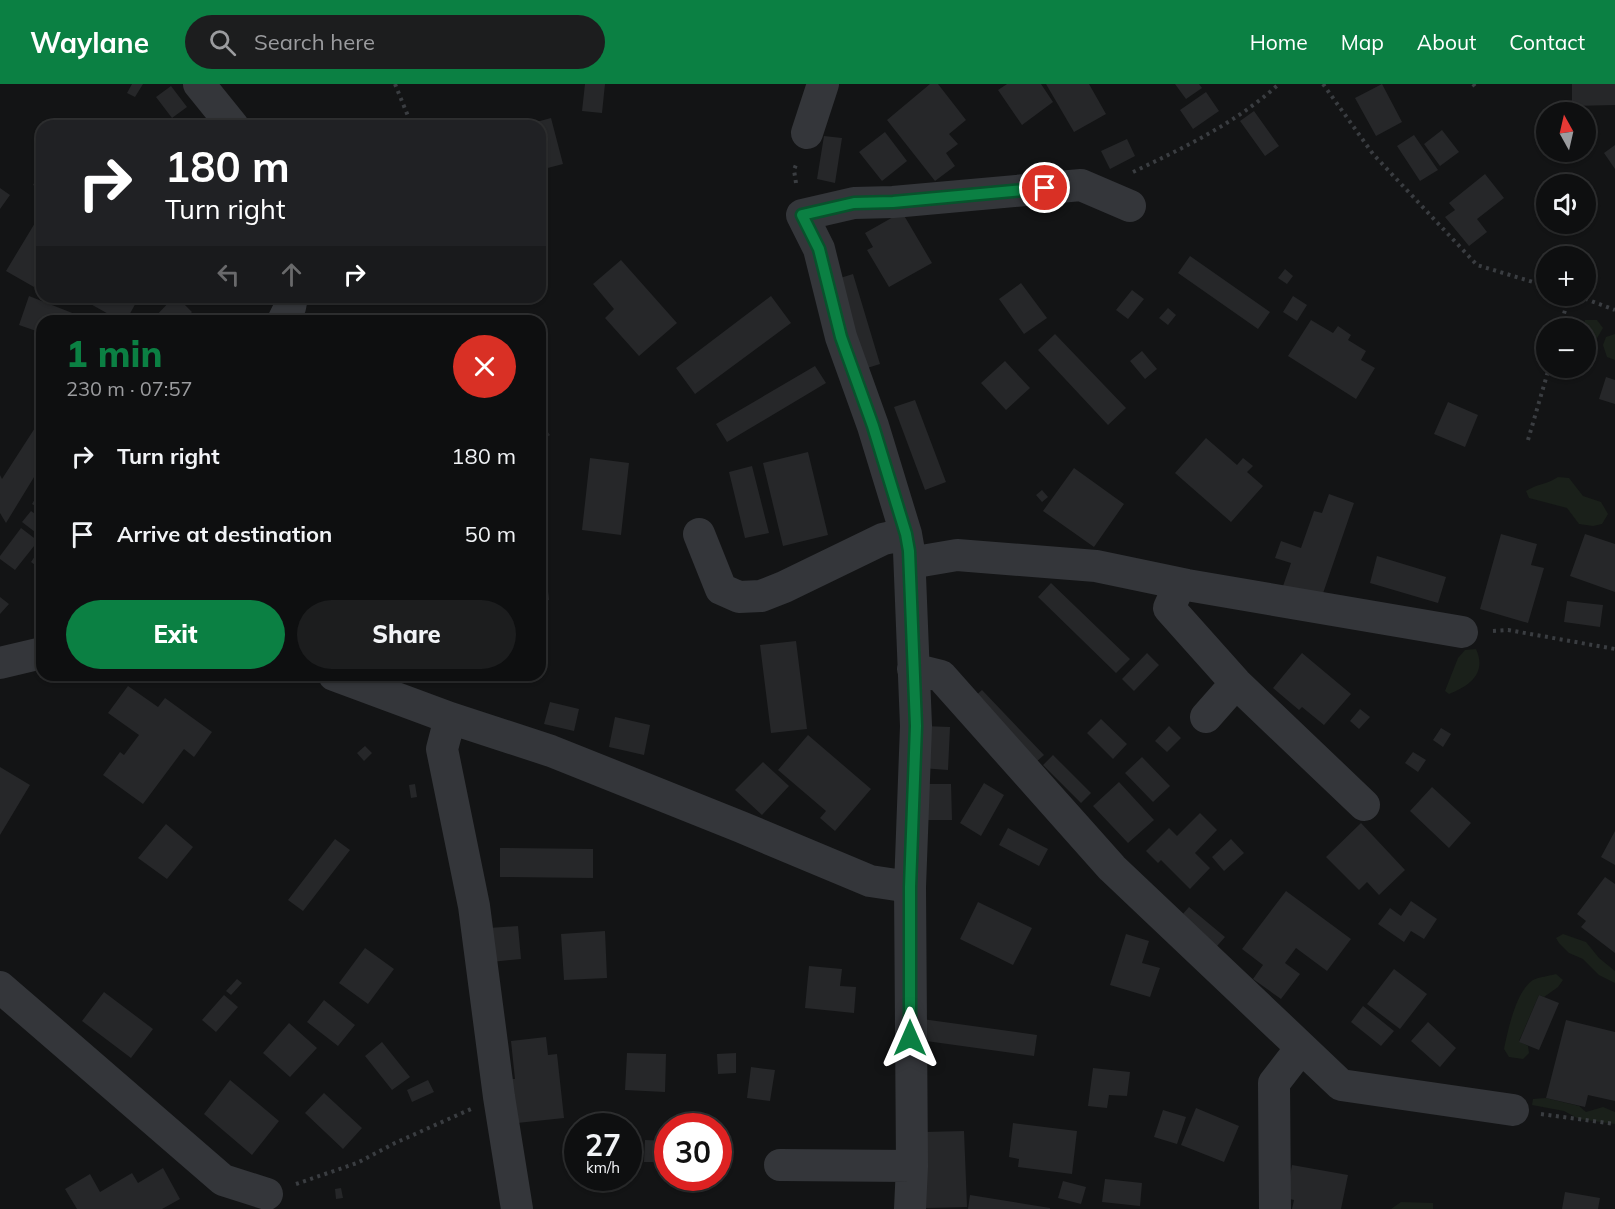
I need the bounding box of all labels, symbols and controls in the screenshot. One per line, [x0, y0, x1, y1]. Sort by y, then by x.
search box [185, 15, 605, 69]
text: Waylane [30, 25, 149, 60]
icon: search [206, 26, 239, 59]
text: Search here [254, 28, 375, 56]
text: Home [1250, 29, 1308, 55]
text: Map [1341, 29, 1384, 55]
text: About [1417, 29, 1476, 55]
text: Contact [1509, 29, 1585, 55]
north arrow [1536, 102, 1596, 162]
map controls [1536, 102, 1596, 378]
text: 180 m [165, 140, 290, 193]
icon: right [66, 144, 144, 222]
pin [1019, 162, 1070, 213]
icon: arrive [1028, 171, 1061, 204]
button: sound [1536, 174, 1596, 234]
text: Turn right [165, 192, 285, 226]
button: + [1536, 246, 1596, 306]
icon: left [212, 258, 245, 291]
icon: ahead [275, 258, 308, 291]
icon: right [338, 258, 371, 291]
button: − [1536, 318, 1596, 378]
text: 1 min [66, 331, 162, 376]
button: close [453, 335, 516, 398]
text: 230 m · 07:57 [66, 376, 192, 401]
icon: right [66, 440, 99, 473]
text: Turn right [117, 442, 220, 470]
text: 180 m [451, 442, 516, 470]
icon: arrive [66, 518, 99, 551]
text: Arrive at destination [117, 520, 332, 548]
text: 50 m [465, 520, 516, 548]
button: Exit [66, 600, 285, 669]
button: Share [297, 600, 516, 669]
position arrow [878, 1006, 942, 1070]
speed limit sign: 30 [654, 1113, 732, 1191]
text: 27 [585, 1126, 621, 1164]
text: km/h [586, 1158, 620, 1177]

